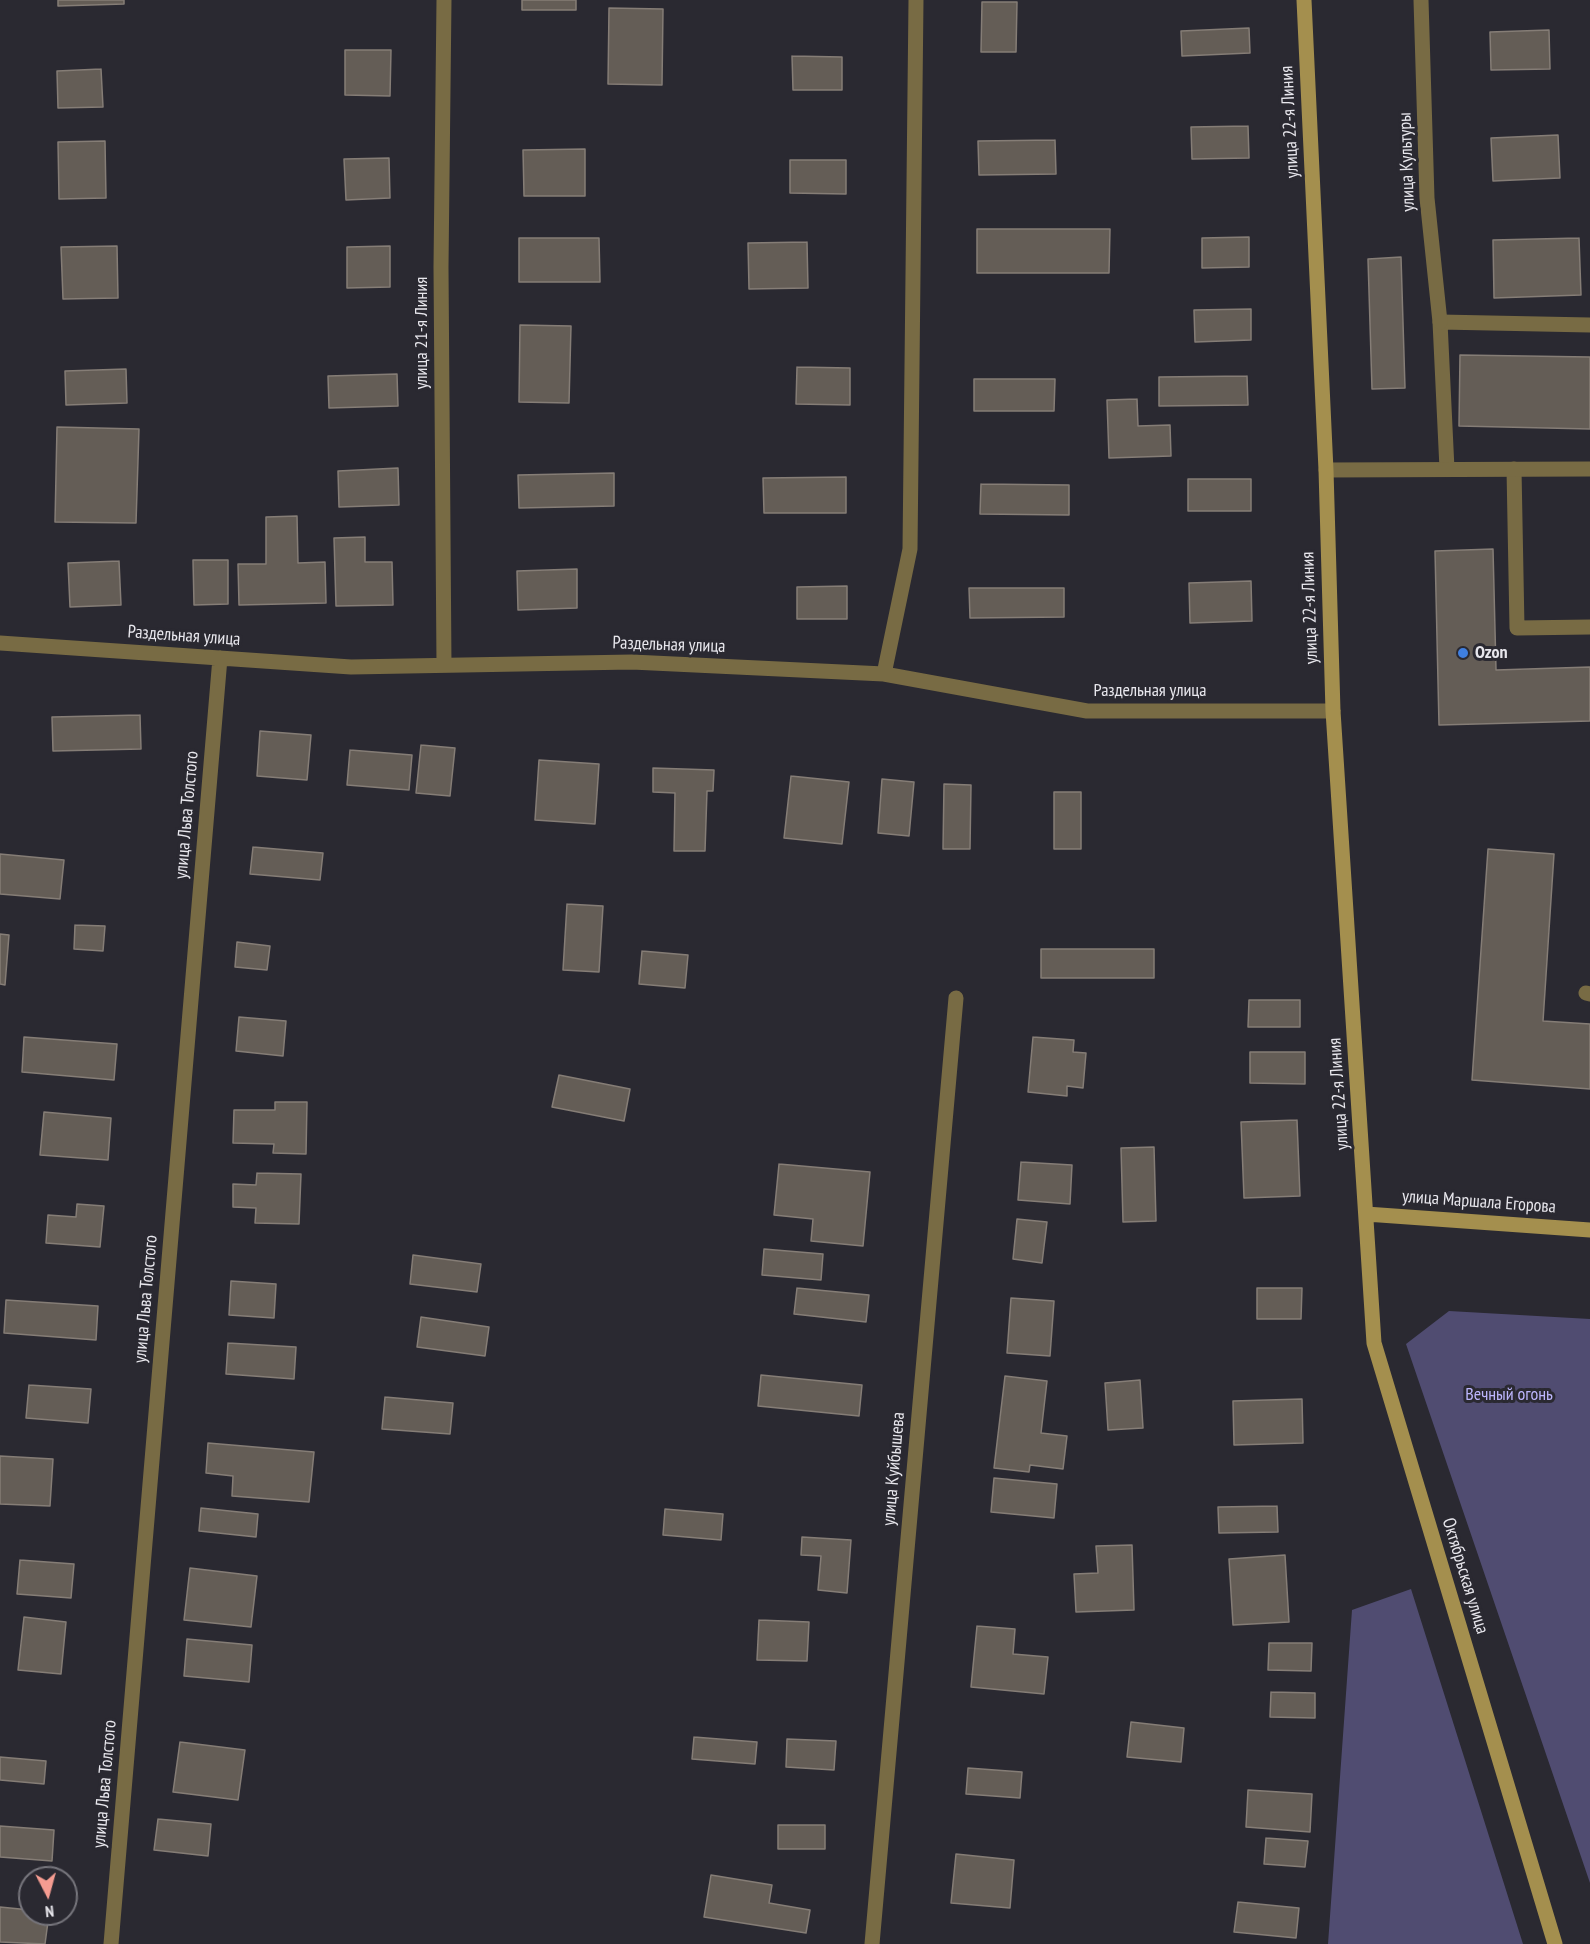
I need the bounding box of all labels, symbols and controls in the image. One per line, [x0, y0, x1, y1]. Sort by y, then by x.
street label: улица 22-я Линия [1276, 65, 1304, 179]
street label: улица Культуры [1394, 112, 1420, 212]
street label: улица 21-я Линия [411, 277, 433, 389]
street label: улица 22-я Линия [1297, 551, 1323, 665]
street label: Раздельная улица [127, 621, 241, 651]
street label: Раздельная улица [612, 632, 726, 658]
place label: Ozon [1475, 642, 1508, 664]
marker: Ozon [1456, 646, 1470, 660]
street label: Раздельная улица [1093, 680, 1207, 702]
street label: улица Льва Толстого [171, 750, 203, 880]
street label: улица 22-я Линия [1324, 1037, 1354, 1151]
street label: улица Маршала Егорова [1401, 1186, 1557, 1218]
street label: улица Льва Толстого [130, 1234, 162, 1364]
park label: Вечный огонь [1465, 1384, 1553, 1406]
street label: улица Куйбышева [878, 1411, 910, 1527]
street label: Октябрьская улица [1437, 1515, 1493, 1637]
street label: улица Льва Толстого [89, 1719, 121, 1849]
north arrow [18, 1866, 78, 1926]
text: N [44, 1902, 55, 1922]

